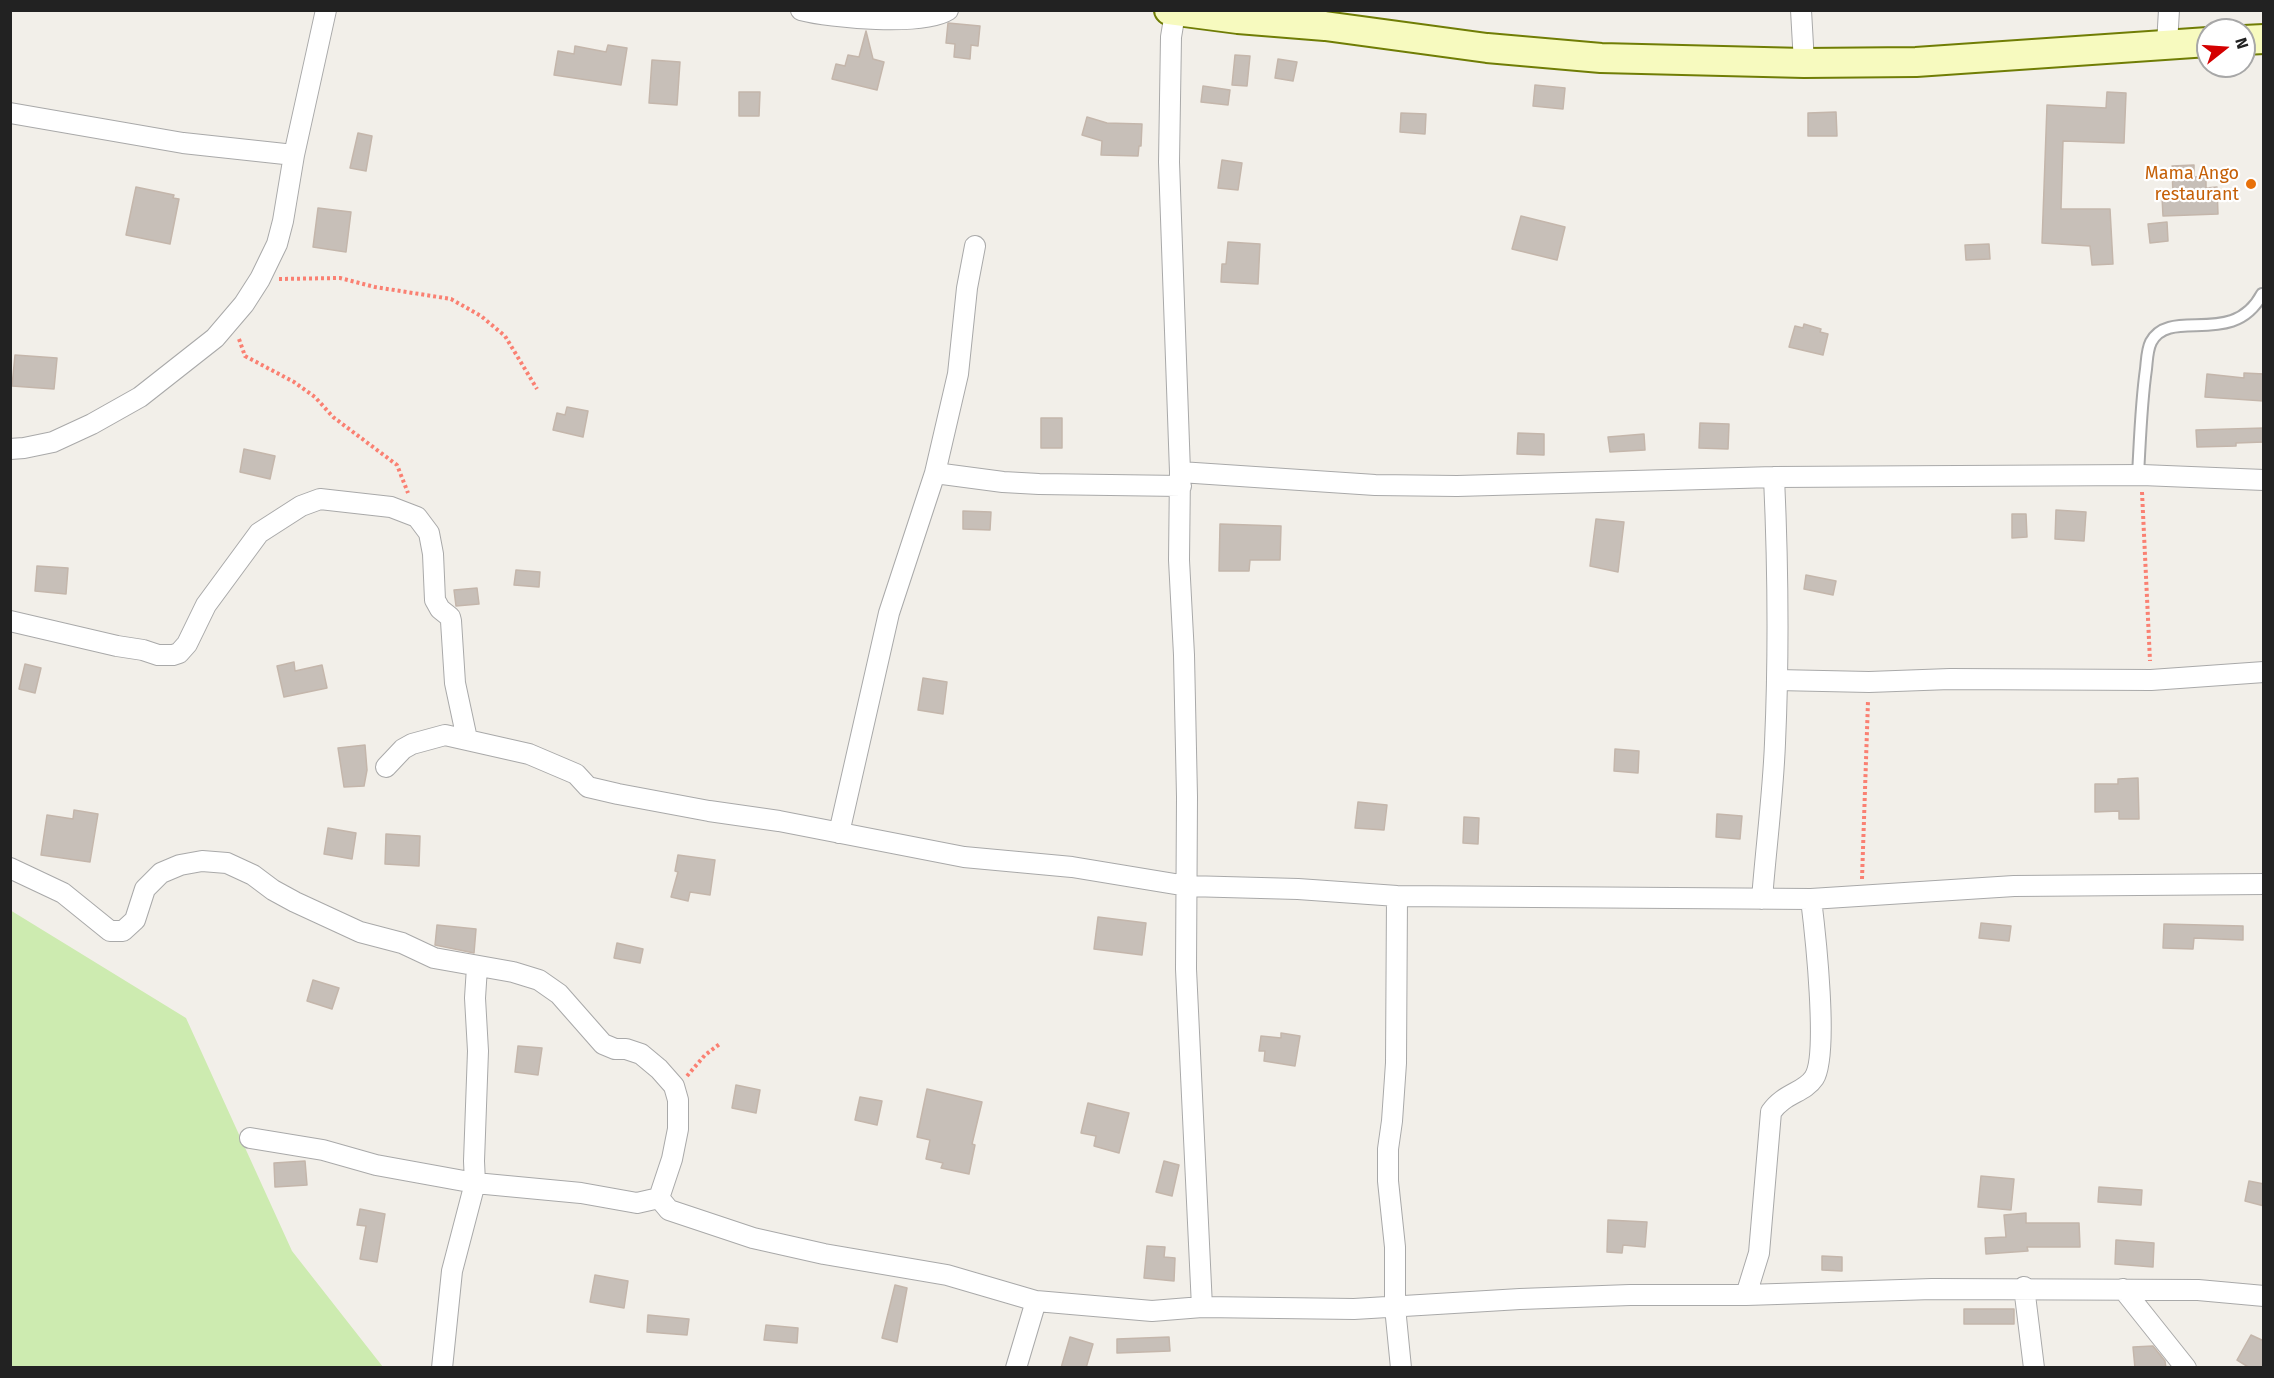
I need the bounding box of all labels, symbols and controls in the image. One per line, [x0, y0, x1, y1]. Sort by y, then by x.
north arrow [2196, 18, 2256, 78]
text: N [2231, 35, 2252, 51]
place label: Mama Ango restaurant [2145, 163, 2239, 206]
marker: Mama Ango restaurant [2244, 177, 2258, 191]

